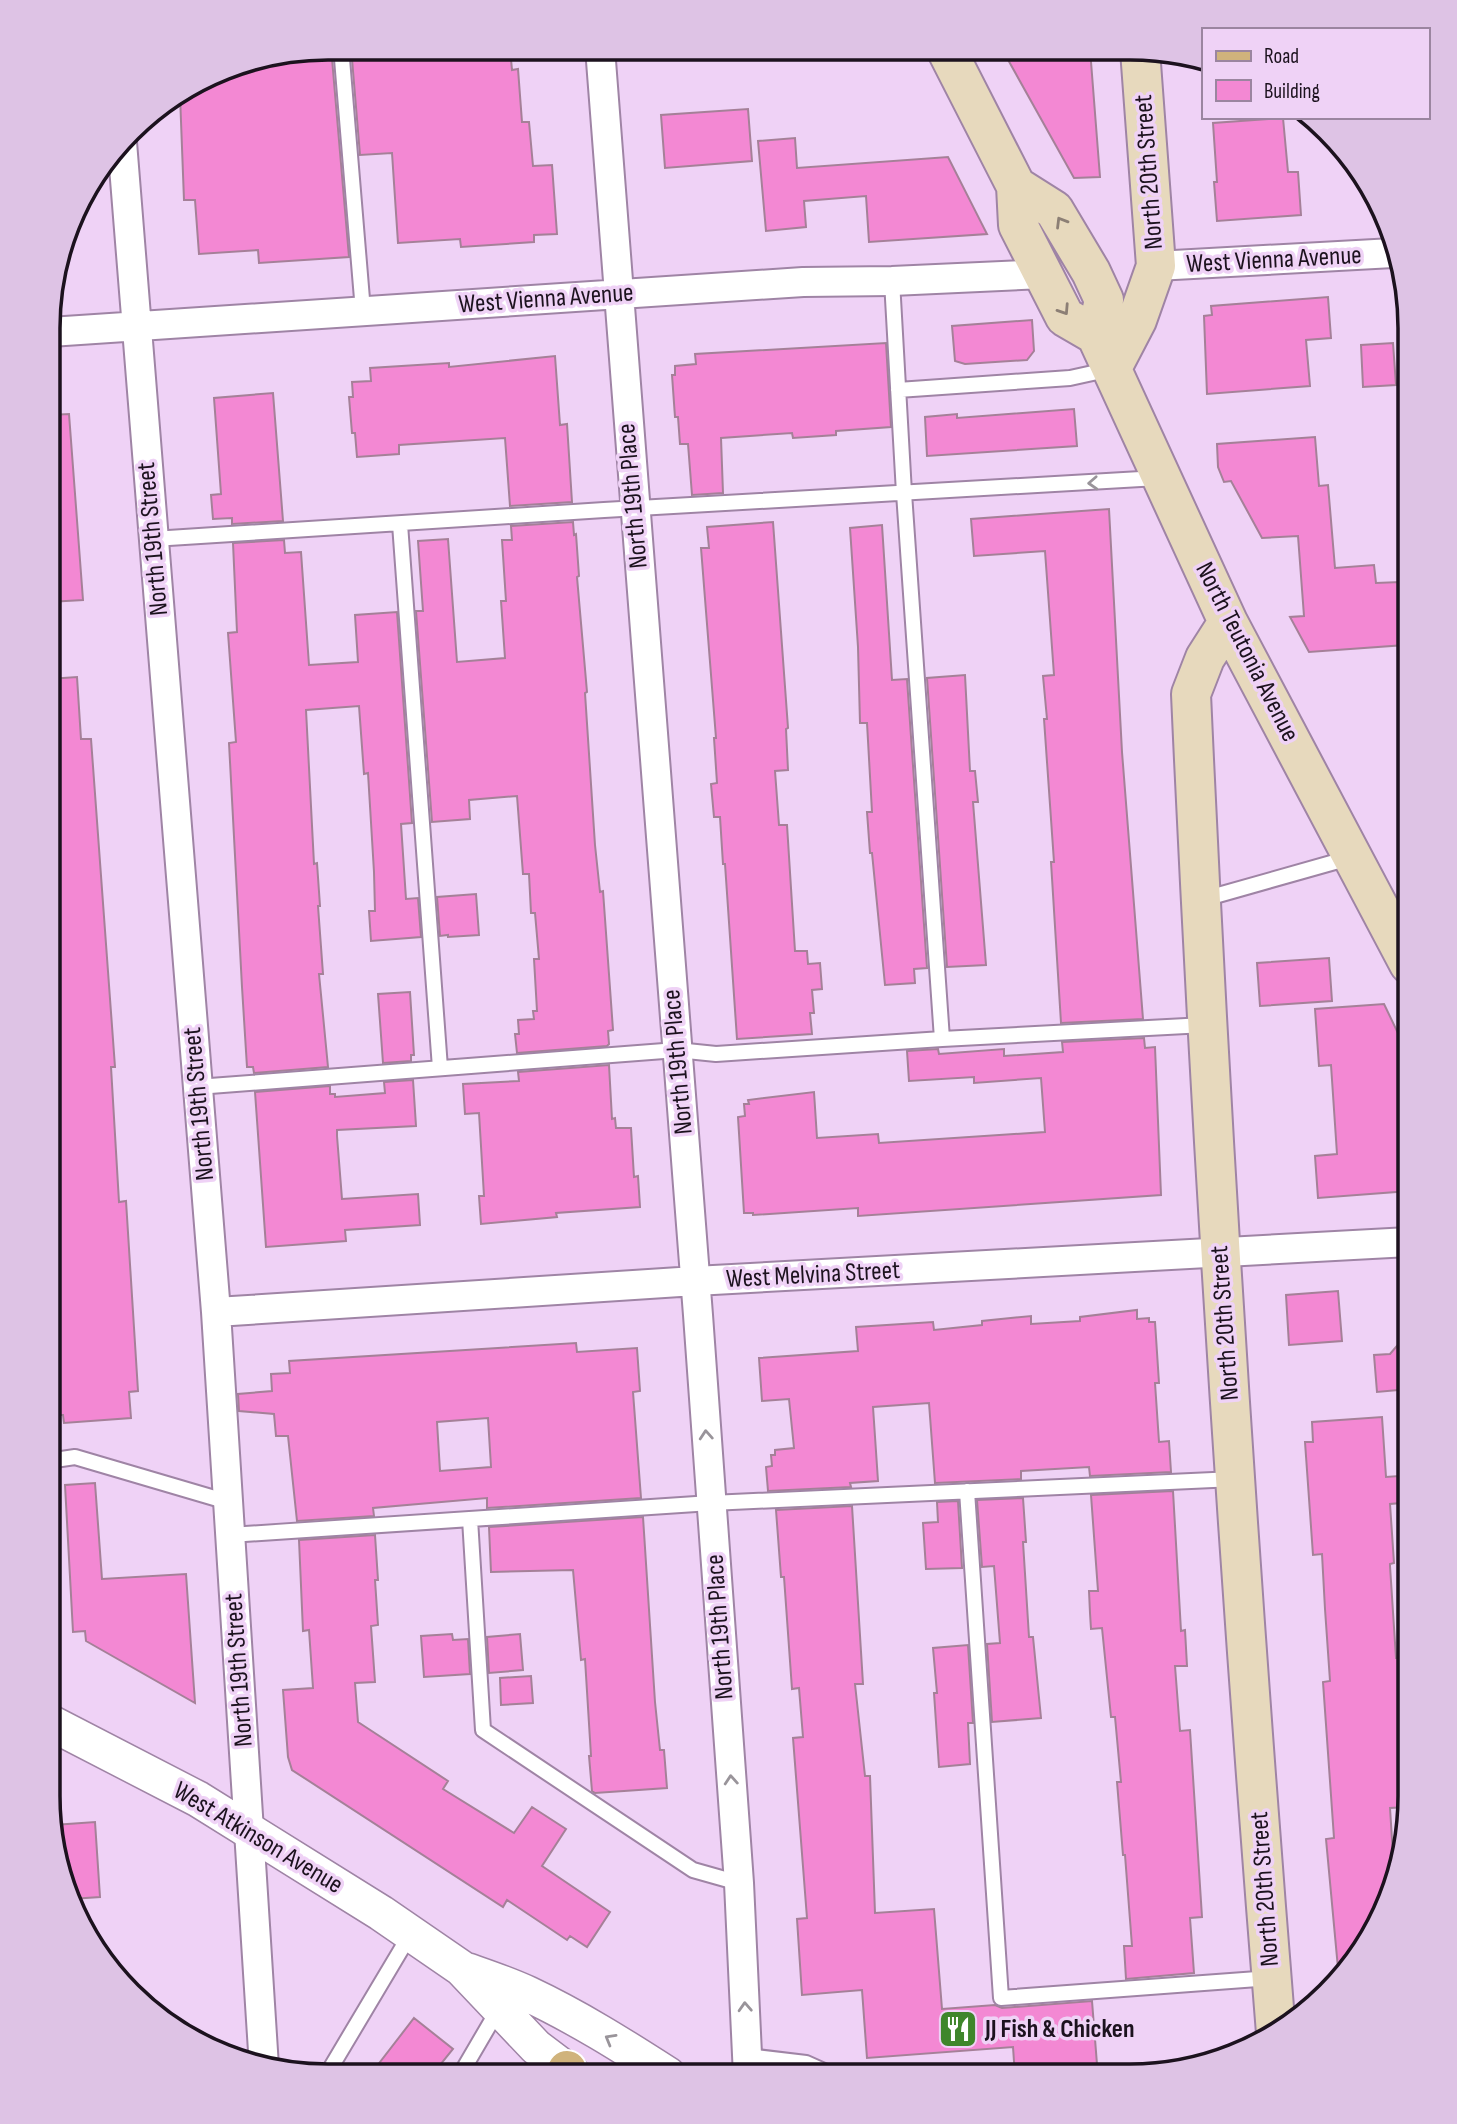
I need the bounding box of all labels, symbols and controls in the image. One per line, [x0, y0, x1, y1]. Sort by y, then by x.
legend [1202, 28, 1429, 119]
text: Road [1264, 44, 1299, 69]
text: Building [1264, 79, 1320, 104]
street label: North 20th Street [1128, 93, 1170, 251]
one-way arrow [1056, 216, 1069, 229]
street label: West Vienna Avenue [1186, 240, 1362, 280]
street label: West Vienna Avenue [457, 277, 635, 321]
one-way arrow [1055, 302, 1068, 315]
street label: North 19th Place [611, 422, 655, 570]
street label: North 19th Street [131, 461, 175, 617]
one-way arrow [1088, 475, 1099, 490]
street label: North Teutonia Avenue [1188, 557, 1306, 747]
street label: North 19th Place [656, 988, 700, 1136]
street label: North 19th Street [177, 1026, 221, 1182]
street label: North 20th Street [1204, 1244, 1246, 1402]
street label: West Melvina Street [725, 1255, 901, 1295]
one-way arrow [699, 1429, 714, 1440]
street label: North 19th Place [699, 1553, 741, 1701]
street label: North 19th Street [218, 1592, 260, 1748]
street label: West Atkinson Avenue [168, 1775, 348, 1901]
one-way arrow [724, 1775, 739, 1786]
street label: North 20th Street [1244, 1810, 1286, 1968]
one-way arrow [738, 2002, 753, 2013]
restaurant icon: JJ Fish & Chicken [937, 2008, 979, 2050]
place label: JJ Fish & Chicken [984, 2014, 1135, 2045]
one-way arrow [605, 2034, 617, 2047]

